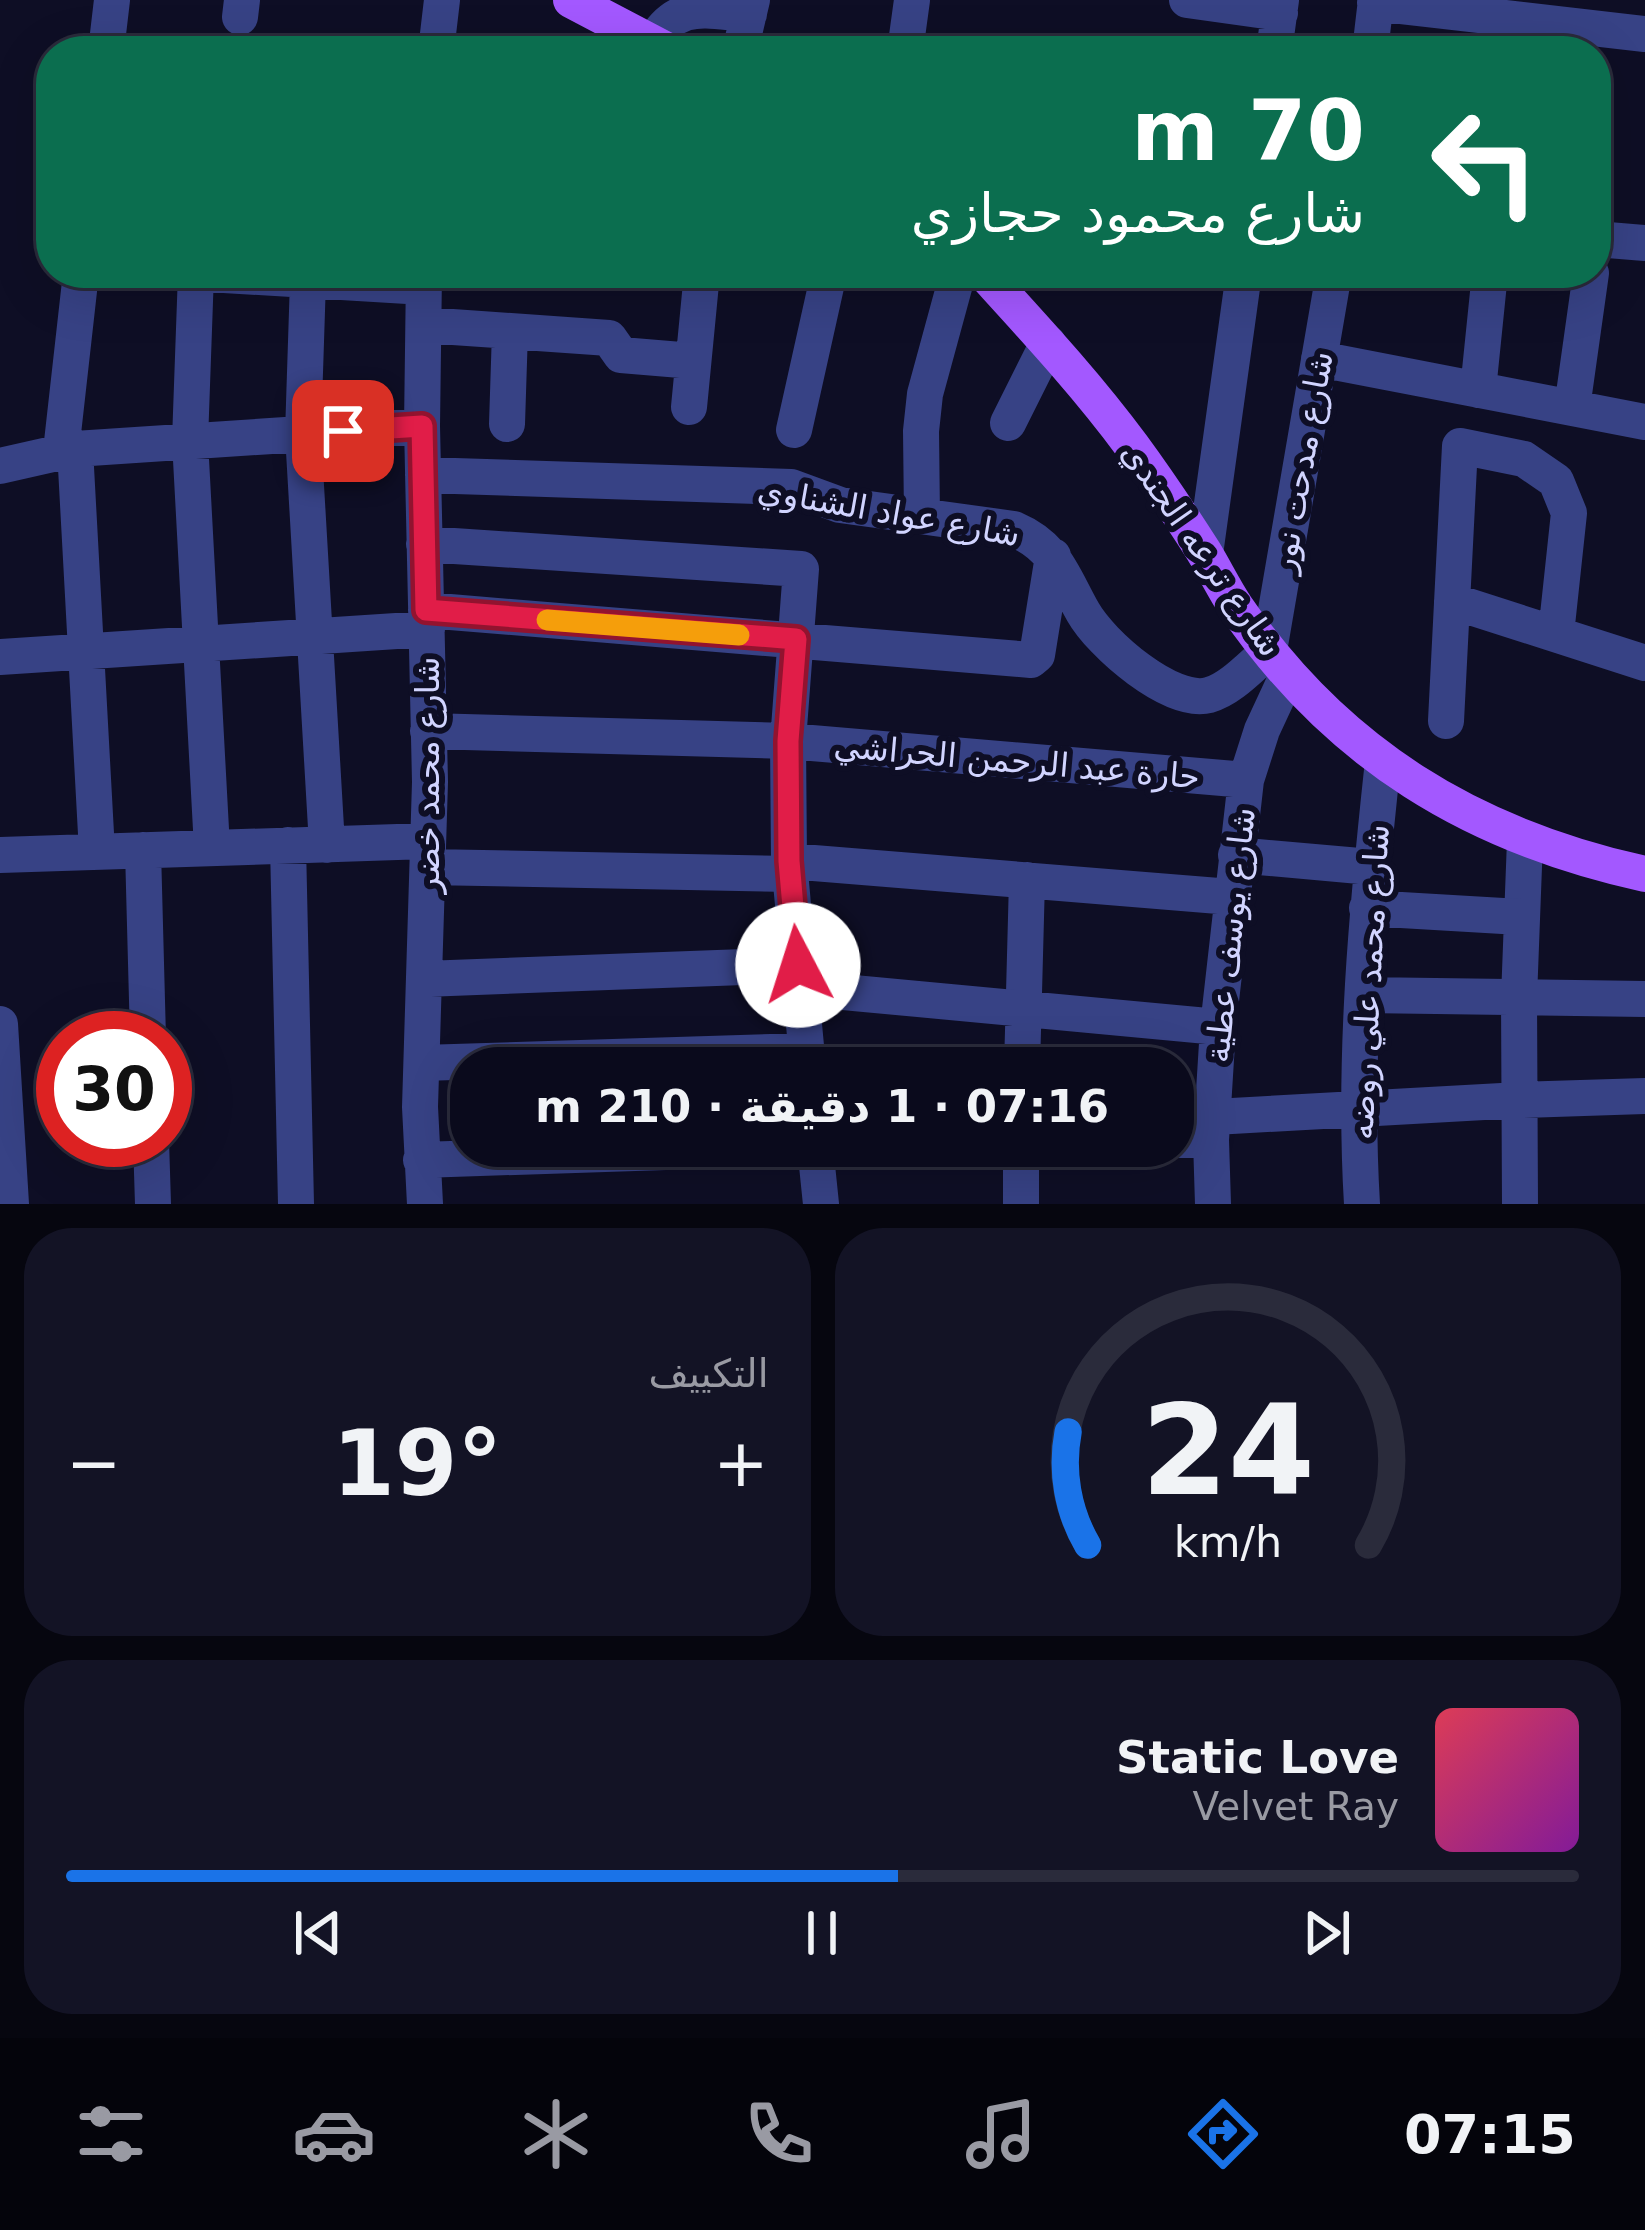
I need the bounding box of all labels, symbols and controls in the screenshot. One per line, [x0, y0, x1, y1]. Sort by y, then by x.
text: 70 m [1131, 82, 1365, 180]
icon: left [1407, 84, 1563, 240]
text: شارع محمود حجازي [911, 182, 1365, 245]
street label: شارع مدحت نور [1263, 348, 1341, 578]
pin [292, 380, 394, 482]
icon: arrive [310, 398, 376, 464]
street label: شارع ترعه الجندي [1114, 434, 1290, 664]
street label: شارع عواد الشناوي [755, 470, 1023, 554]
street label: شارع محمد خضر [408, 657, 447, 895]
street label: حارة عبد الرحمن الحراشي [832, 726, 1202, 796]
street label: شارع يوسف عطية [1197, 805, 1263, 1065]
street label: شارع محمد علي روضه [1341, 823, 1397, 1141]
position arrow [735, 902, 861, 1028]
speed limit sign: 30 [36, 1011, 192, 1167]
text: 07:16 · 1 دقيقة · 210 m [535, 1080, 1109, 1133]
text: التكييف [649, 1351, 769, 1396]
text: 24 [1141, 1378, 1315, 1523]
text: 19° [332, 1411, 502, 1516]
text: − [66, 1425, 121, 1502]
text: + [713, 1425, 769, 1502]
text: km/h [1174, 1517, 1282, 1567]
text: Static Love [1116, 1731, 1399, 1784]
text: Velvet Ray [1193, 1784, 1399, 1829]
icon: previous [285, 1900, 351, 1966]
icon: pause [789, 1900, 855, 1966]
icon: next [1294, 1900, 1360, 1966]
icon: filters [69, 2092, 153, 2176]
icon: car [292, 2092, 376, 2176]
icon: climate [514, 2092, 598, 2176]
icon: phone [737, 2092, 821, 2176]
icon: music [959, 2092, 1043, 2176]
icon: directions [1181, 2092, 1265, 2176]
text: 07:15 [1404, 2103, 1576, 2166]

